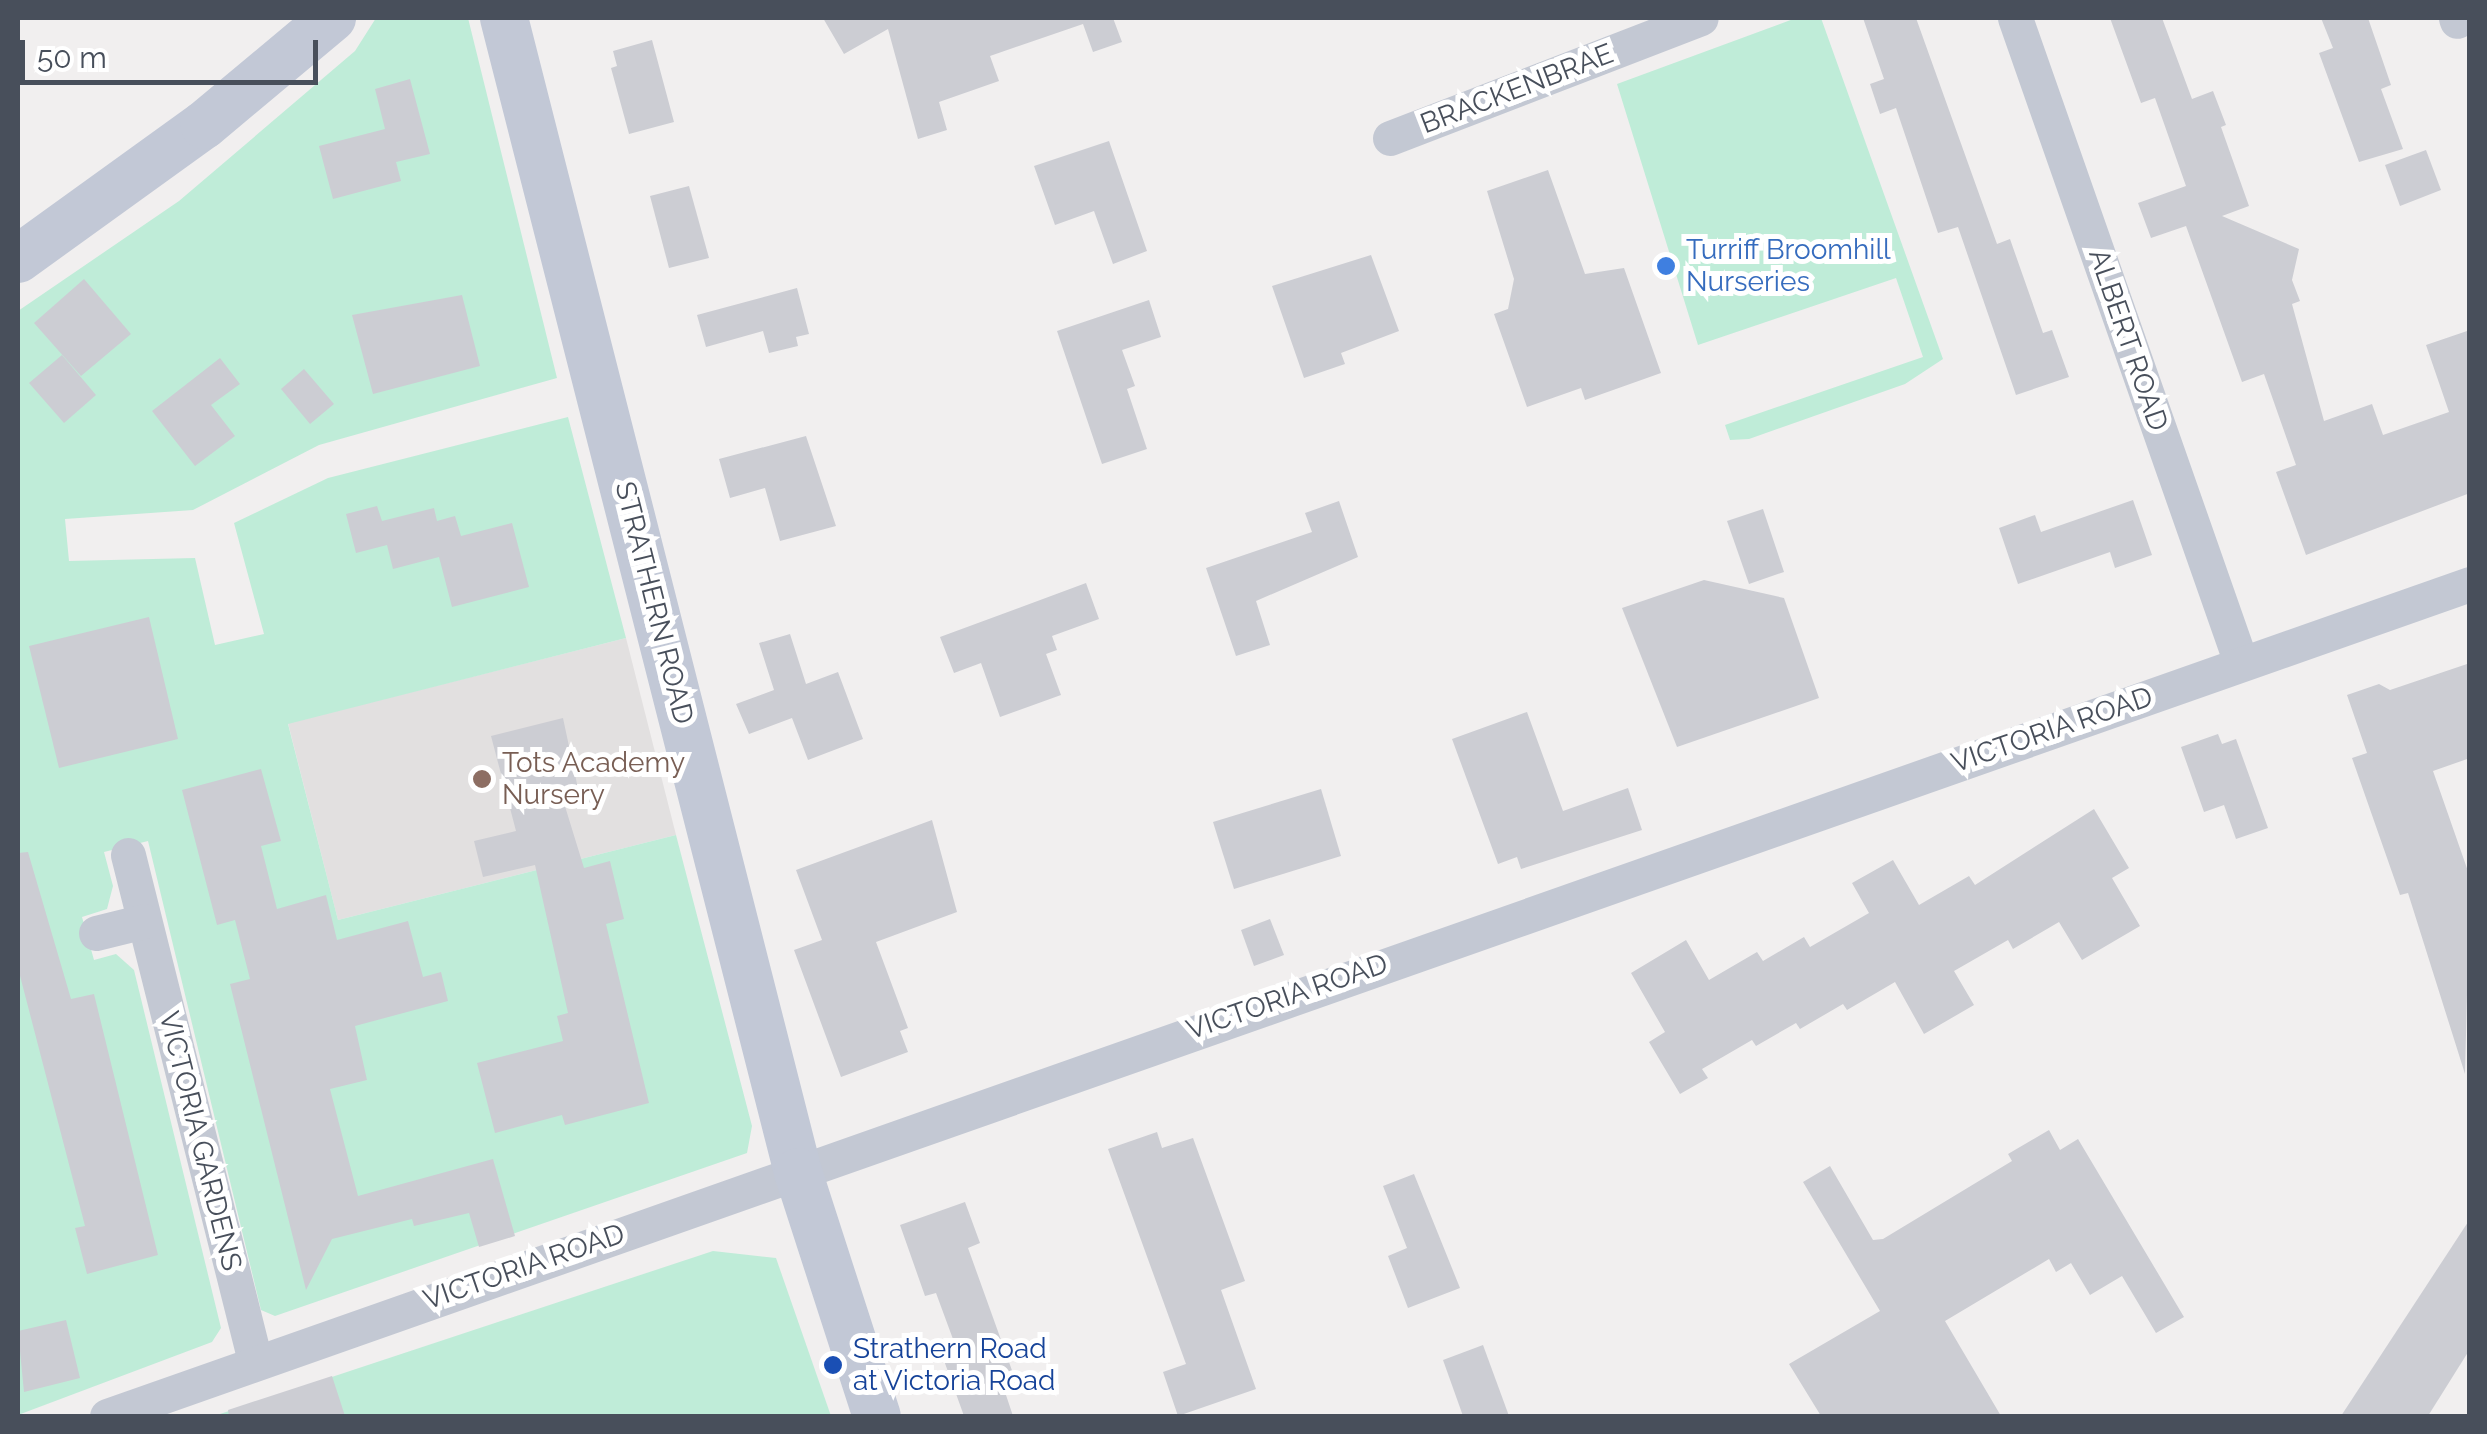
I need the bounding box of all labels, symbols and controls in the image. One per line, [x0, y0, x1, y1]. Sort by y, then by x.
scale bar [25, 20, 322, 82]
street label: BRACKENBRAE [1416, 37, 1618, 141]
text: 50 m [37, 40, 107, 75]
place label: Turriff Broomhill Nurseries [1686, 233, 1891, 299]
street label: ALBERT ROAD [2081, 244, 2175, 436]
marker: Turriff Broomhill Nurseries [1655, 255, 1677, 277]
street label: STRATHERN ROAD [608, 478, 700, 728]
street label: VICTORIA ROAD [1947, 680, 2157, 780]
place label: Tots Academy Nursery [502, 746, 686, 812]
marker: Tots Academy Nursery [471, 768, 493, 790]
street label: VICTORIA ROAD [1182, 947, 1392, 1047]
street label: VICTORIA GARDENS [151, 1008, 249, 1274]
street label: VICTORIA ROAD [419, 1217, 629, 1317]
place label: Strathern Road at Victoria Road [853, 1332, 1056, 1398]
marker: Strathern Road at Victoria Road [822, 1354, 844, 1376]

